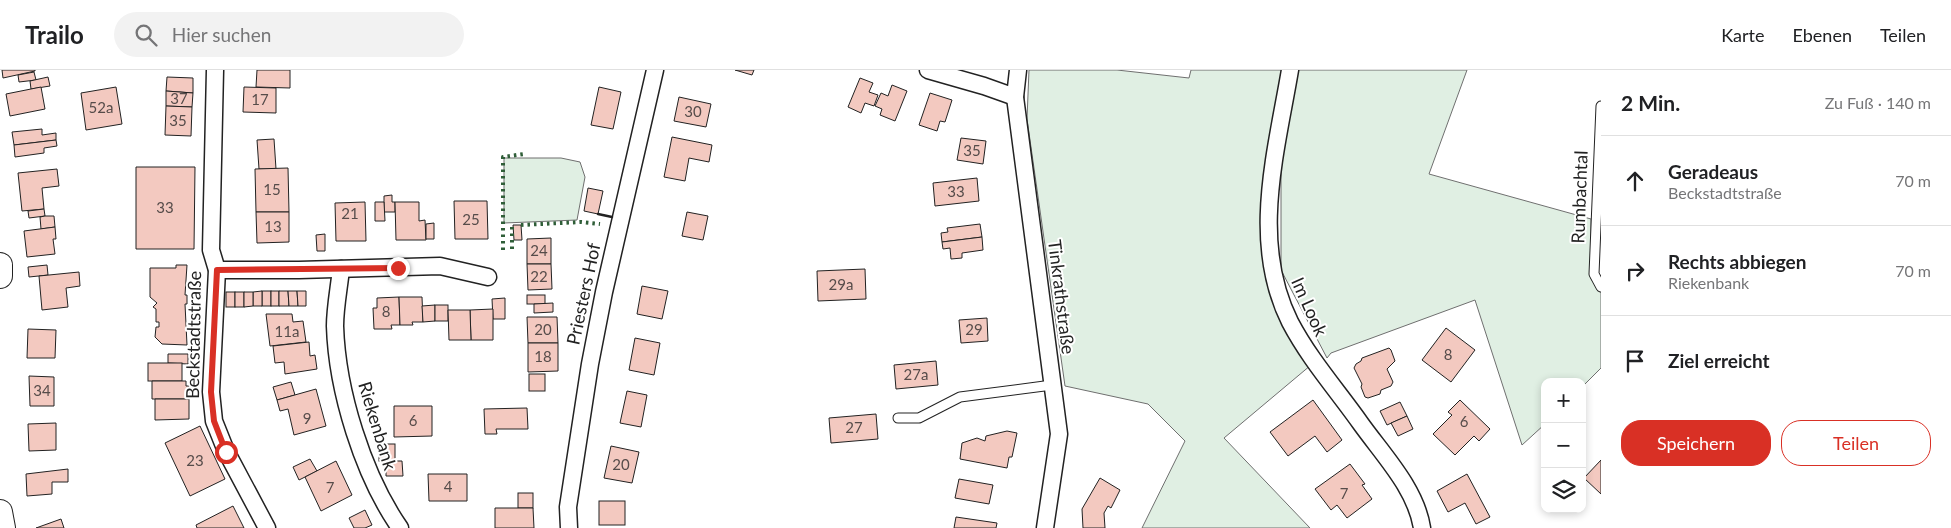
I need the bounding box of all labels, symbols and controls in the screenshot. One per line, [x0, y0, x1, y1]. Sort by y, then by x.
search box [114, 12, 464, 57]
text: Trailo [25, 20, 84, 49]
icon: search [132, 21, 160, 49]
text: Hier suchen [172, 23, 271, 46]
text: Karte [1721, 24, 1764, 46]
text: Ebenen [1792, 24, 1852, 46]
text: Teilen [1880, 24, 1926, 46]
house number: 37 [170, 89, 188, 107]
house number: 17 [251, 90, 269, 108]
text: 2 Min. [1621, 90, 1680, 115]
text: Zu Fuß · 140 m [1825, 93, 1931, 112]
house number: 52a [89, 98, 113, 116]
house number: 30 [684, 102, 702, 120]
house number: 35 [169, 111, 187, 129]
house number: 35 [963, 141, 981, 159]
street label: Rumbachtal [1566, 150, 1592, 244]
text: Geradeaus [1668, 160, 1758, 183]
icon: ahead [1621, 167, 1649, 195]
text: 70 m [1895, 171, 1931, 190]
house number: 15 [263, 180, 281, 198]
house number: 33 [947, 182, 965, 200]
text: Beckstadtstraße [1668, 183, 1782, 202]
house number: 33 [156, 198, 174, 216]
house number: 21 [341, 204, 359, 222]
house number: 25 [462, 210, 480, 228]
house number: 13 [264, 217, 282, 235]
street label: Tinkrathstraße [1044, 238, 1080, 355]
street label: Priesters Hof [562, 240, 605, 347]
house number: 24 [530, 241, 548, 259]
text: Rechts abbiegen [1668, 250, 1806, 273]
route end [387, 257, 410, 280]
icon: right [1621, 257, 1649, 285]
text: 70 m [1895, 261, 1931, 280]
house number: 22 [530, 267, 548, 285]
street label: Beckstadtstraße [181, 271, 205, 399]
text: Riekenbank [1668, 273, 1749, 292]
street label: Im Look [1287, 274, 1333, 340]
house number: 29a [829, 275, 853, 293]
house number: 8 [382, 302, 390, 320]
house number: 20 [534, 320, 552, 338]
house number: 29 [965, 320, 983, 338]
house number: 11a [275, 322, 299, 340]
house number: 8 [1444, 345, 1452, 363]
house number: 18 [534, 347, 552, 365]
icon: arrive [1621, 347, 1649, 375]
text: Ziel erreicht [1668, 349, 1770, 372]
house number: 27a [904, 365, 928, 383]
map controls [1541, 378, 1586, 513]
button: + [1541, 378, 1586, 423]
street label: Riekenbank [354, 379, 402, 473]
house number: 34 [33, 381, 51, 399]
house number: 9 [303, 409, 311, 427]
house number: 6 [409, 411, 418, 429]
house number: 6 [1460, 412, 1469, 430]
house number: 27 [845, 418, 863, 436]
button: Speichern [1621, 420, 1771, 466]
button: Teilen [1781, 420, 1931, 466]
button: − [1541, 423, 1586, 468]
route start [215, 441, 238, 464]
house number: 23 [186, 451, 204, 469]
house number: 20 [612, 455, 630, 473]
button: layers [1541, 468, 1586, 513]
house number: 4 [444, 477, 453, 495]
house number: 7 [326, 478, 335, 496]
house number: 7 [1340, 484, 1349, 502]

